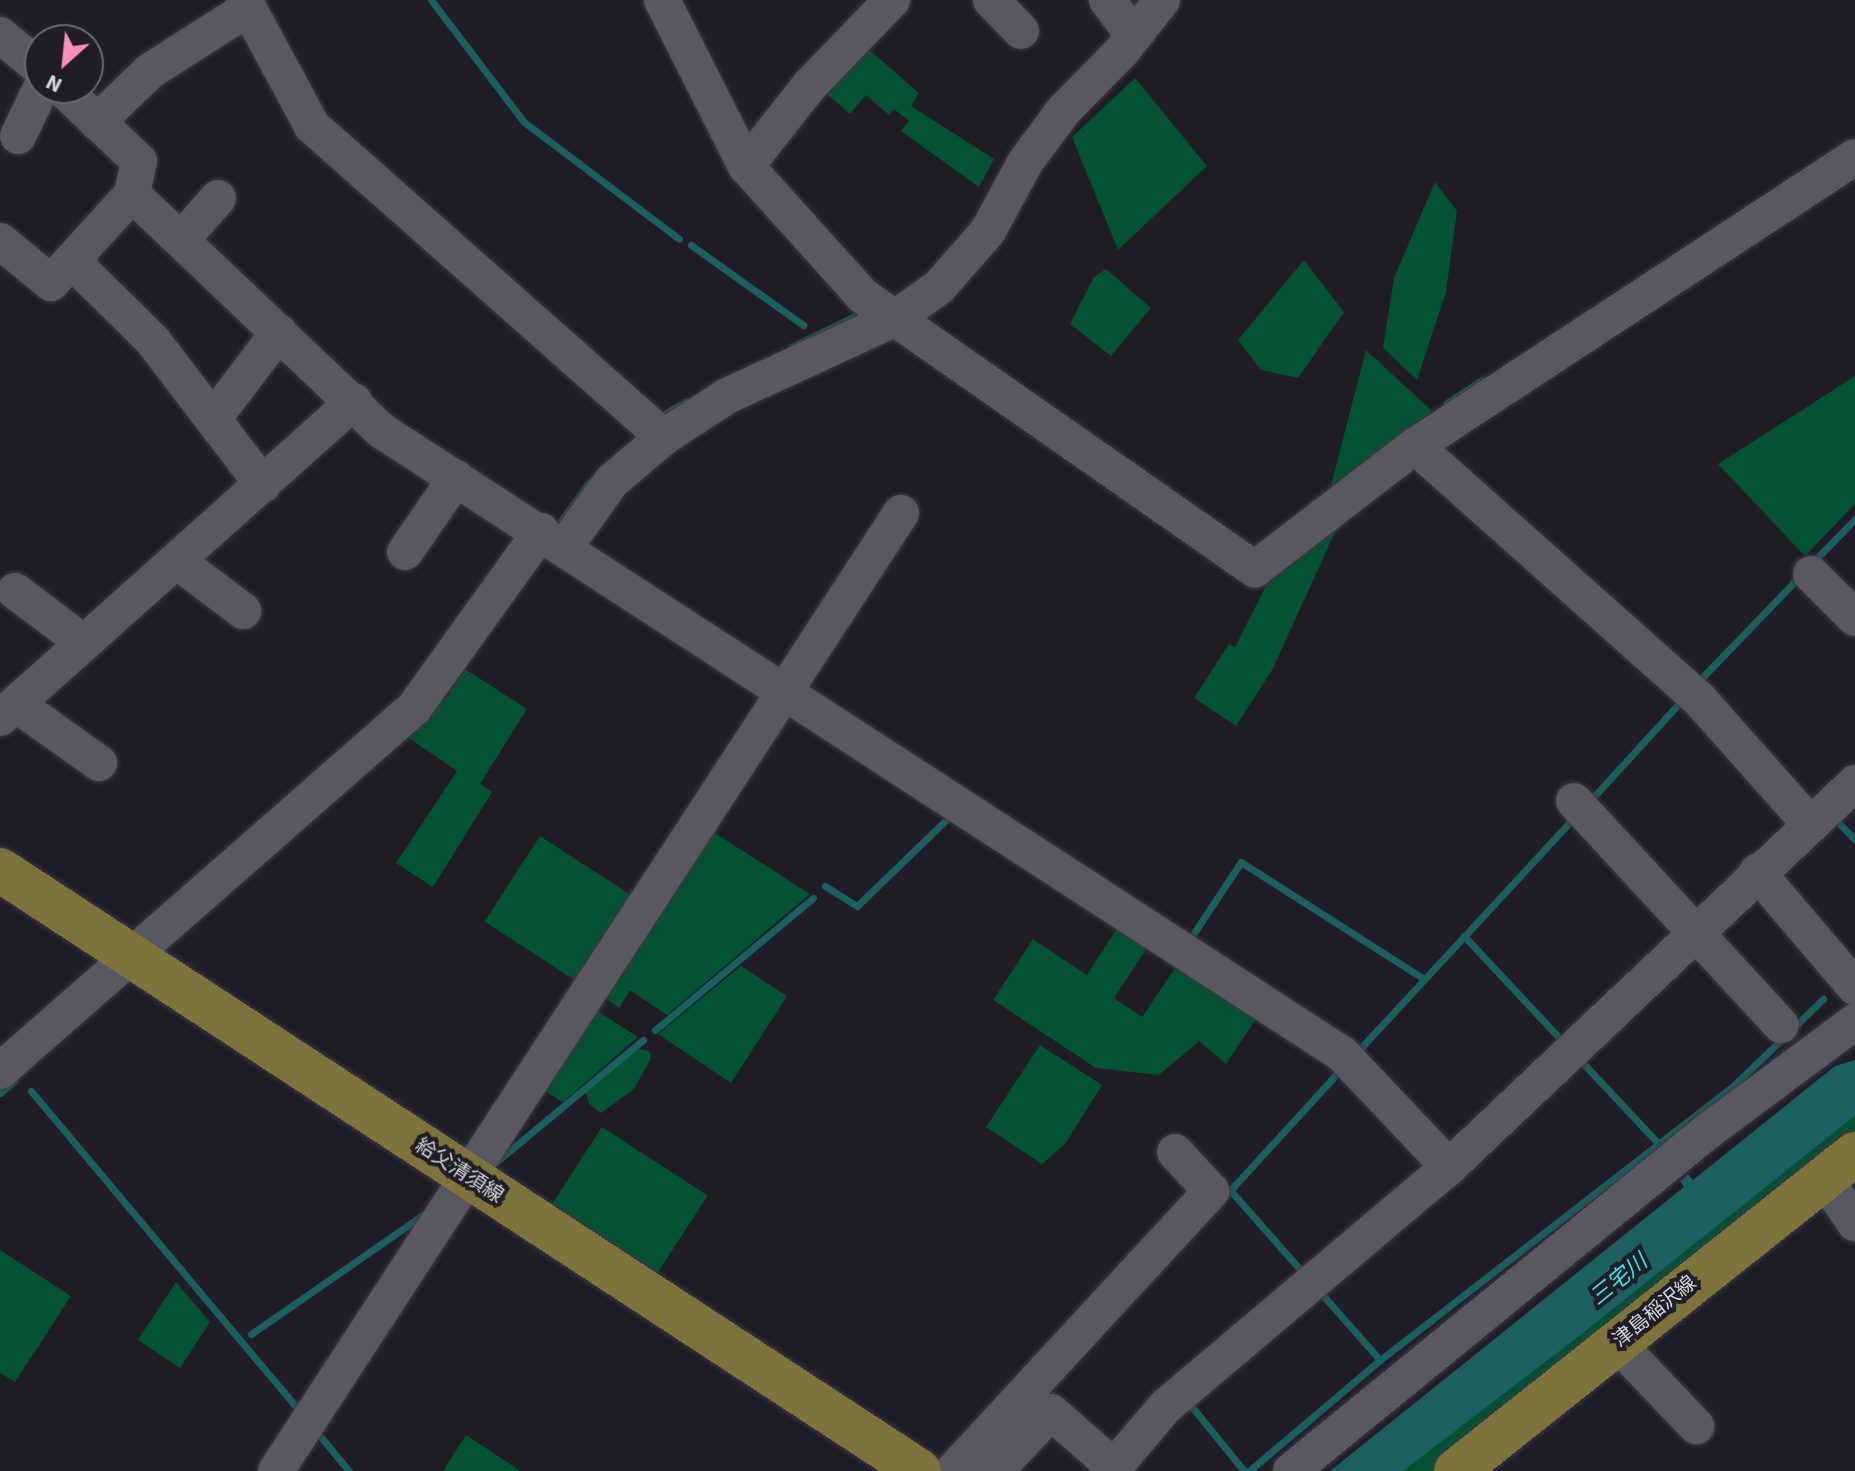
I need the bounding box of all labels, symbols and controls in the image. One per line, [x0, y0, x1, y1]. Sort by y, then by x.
north arrow [24, 24, 104, 104]
text: N [40, 66, 68, 101]
street label: 給父清須線 [411, 1134, 507, 1208]
water label: 三宅川 [1585, 1249, 1653, 1311]
street label: 津島稲沢線 [1609, 1271, 1701, 1353]

